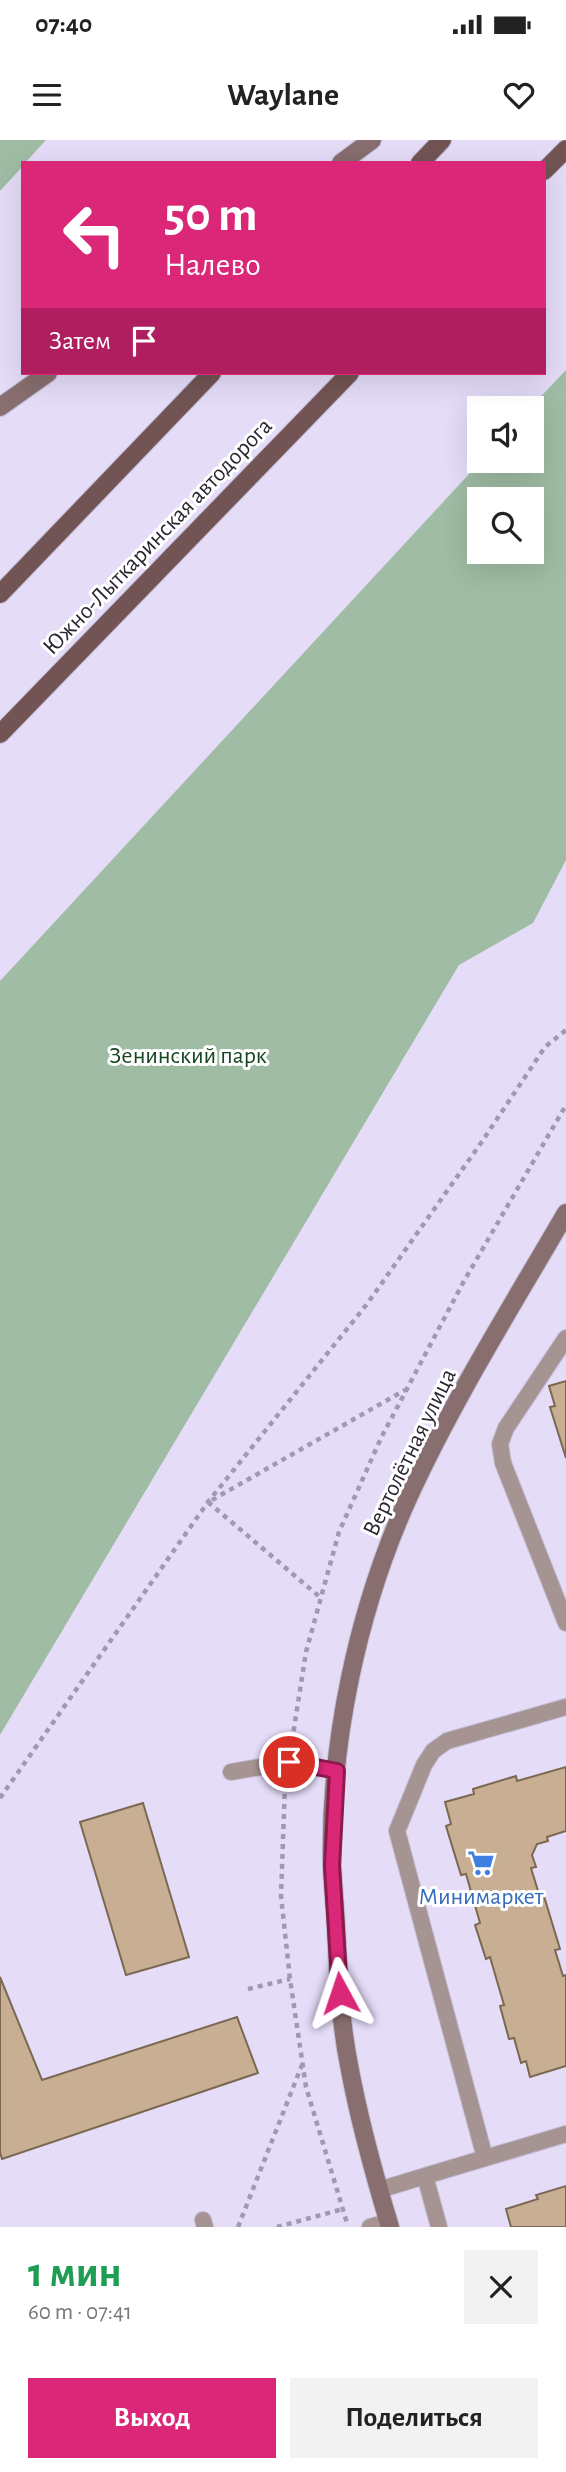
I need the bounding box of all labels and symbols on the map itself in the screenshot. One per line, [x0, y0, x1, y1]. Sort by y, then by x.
street label: Южно-Лыткаринская автодорога [39, 414, 277, 660]
park label: Зенинский парк [109, 1044, 267, 1068]
street label: Вертолётная улица [359, 1365, 461, 1540]
pin [259, 1732, 319, 1792]
supermarket icon: Минимаркет [466, 1848, 496, 1878]
place label: Минимаркет [419, 1885, 544, 1909]
position arrow [303, 1956, 377, 2030]

